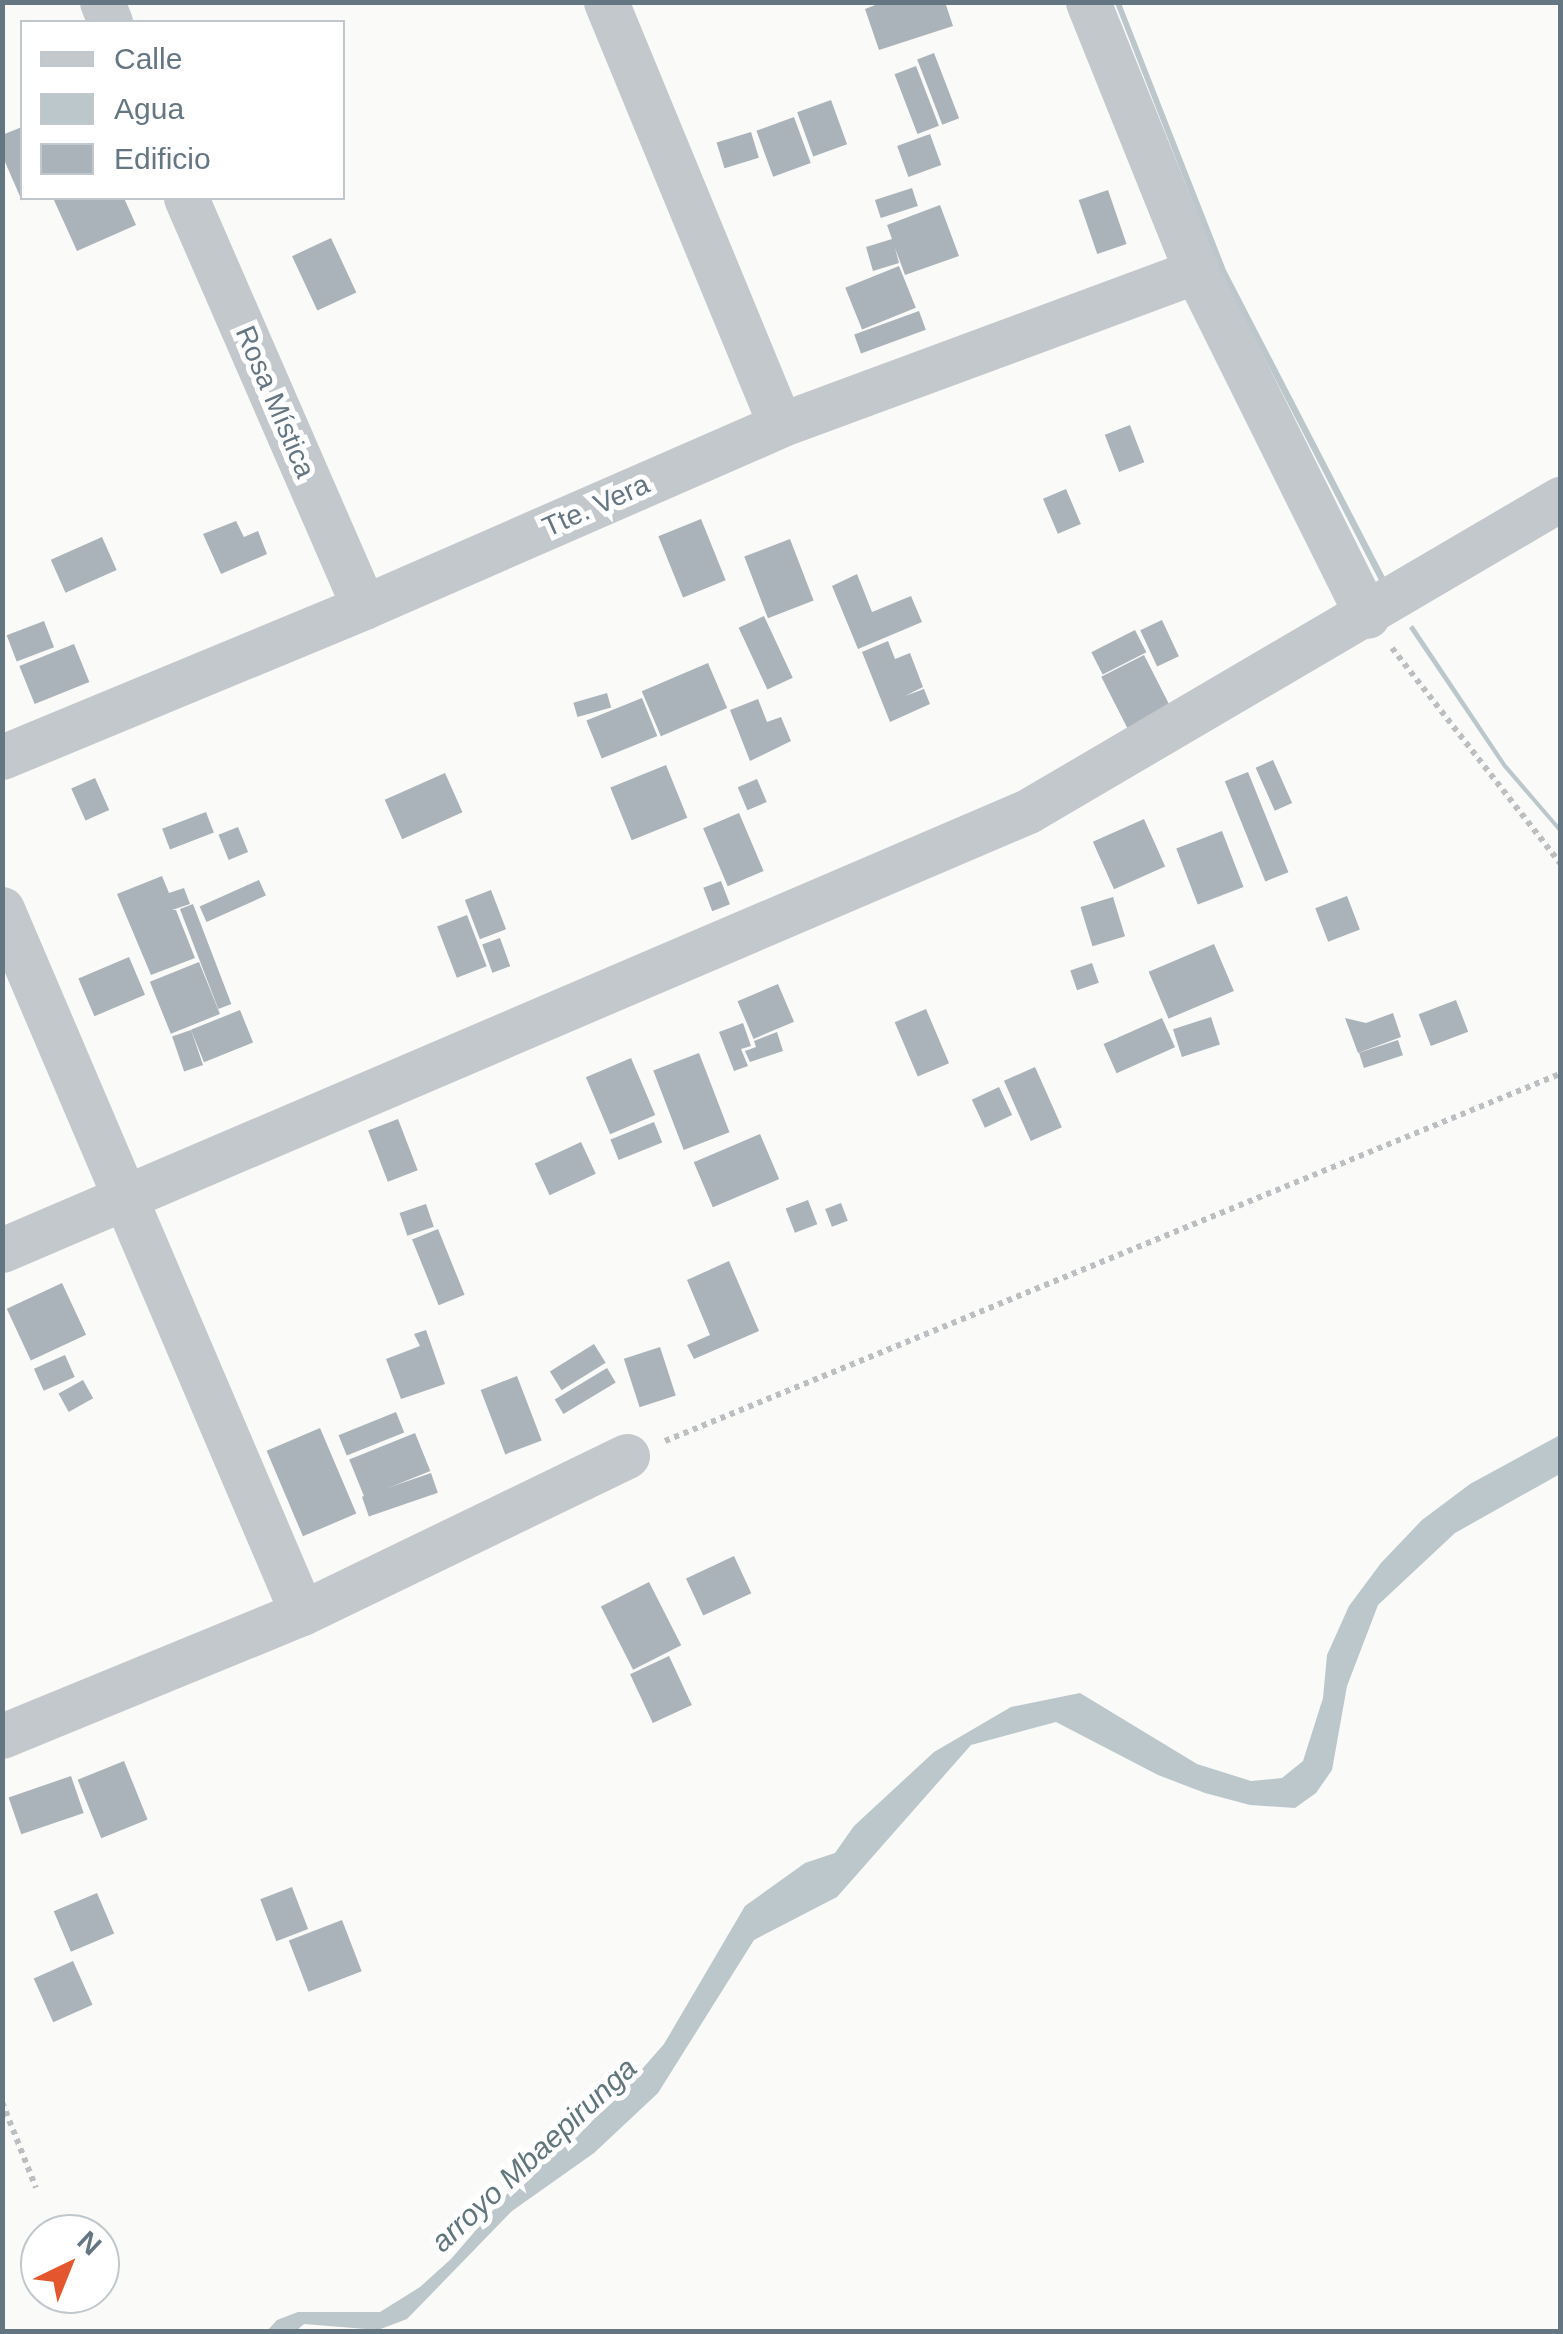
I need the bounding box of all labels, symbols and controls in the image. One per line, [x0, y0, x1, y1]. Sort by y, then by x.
legend [20, 20, 345, 200]
text: Calle [114, 42, 182, 75]
text: Agua [114, 92, 184, 125]
text: Edificio [114, 142, 211, 175]
street label: Rosa Mística [228, 321, 322, 483]
street label: Tte. Vera [537, 468, 655, 544]
water label: arroyo Mbaepirunga [424, 2050, 644, 2260]
north arrow [20, 2214, 120, 2314]
text: N [71, 2225, 107, 2261]

